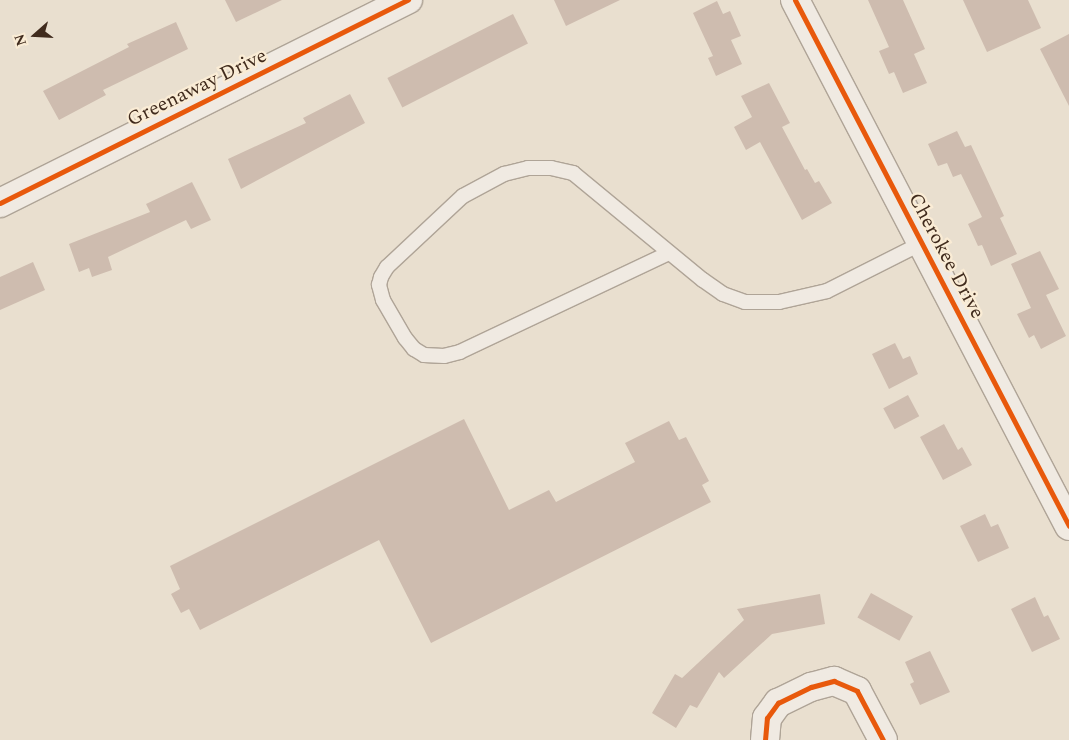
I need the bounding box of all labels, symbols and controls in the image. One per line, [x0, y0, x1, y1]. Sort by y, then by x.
north arrow [10, 10, 60, 60]
text: N [9, 31, 32, 49]
street label: Greenaway Drive [123, 44, 271, 132]
street label: Cherokee Drive [903, 189, 989, 323]

